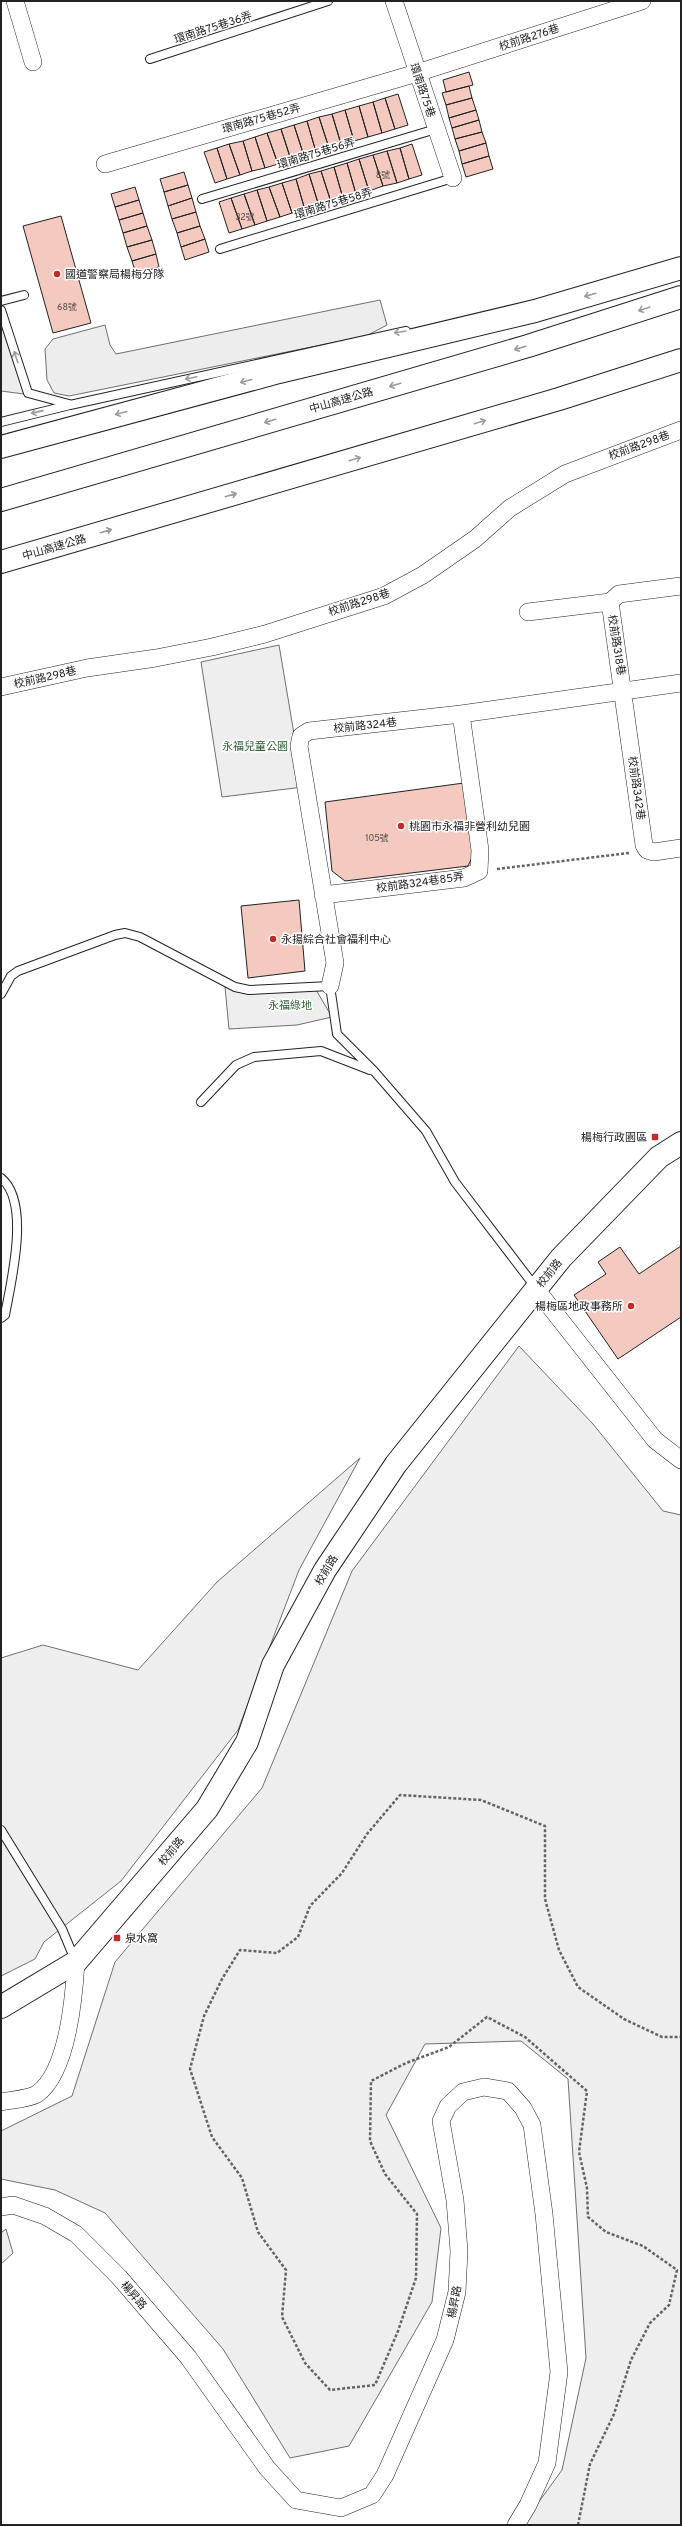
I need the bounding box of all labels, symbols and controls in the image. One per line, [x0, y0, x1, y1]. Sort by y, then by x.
street label: 環南路75巷36弄 [173, 9, 254, 47]
street label: 校前路276巷 [497, 22, 561, 54]
street label: 環南路75巷 [406, 61, 438, 119]
street label: 環南路75巷52弄 [220, 101, 302, 137]
street label: 環南路75巷56弄 [276, 135, 357, 172]
house number: 8號 [376, 170, 390, 181]
street label: 環南路75巷58弄 [292, 185, 374, 223]
house number: 32號 [235, 212, 255, 223]
place label: 國道警察局楊梅分隊 [65, 268, 164, 282]
marker: 國道警察局楊梅分隊 [52, 269, 62, 279]
one-way arrow [584, 292, 597, 299]
house number: 68號 [57, 302, 77, 313]
one-way arrow [638, 306, 651, 313]
one-way arrow [394, 328, 407, 336]
one-way arrow [514, 345, 527, 352]
one-way arrow [12, 351, 19, 364]
one-way arrow [185, 374, 198, 382]
one-way arrow [240, 377, 253, 385]
one-way arrow [389, 382, 402, 389]
street label: 中山高速公路 [308, 385, 375, 417]
one-way arrow [31, 409, 44, 417]
one-way arrow [114, 410, 127, 418]
one-way arrow [264, 418, 277, 425]
one-way arrow [473, 418, 486, 425]
street label: 校前路298巷 [607, 428, 672, 463]
one-way arrow [349, 455, 362, 462]
one-way arrow [224, 491, 237, 498]
one-way arrow [99, 527, 112, 535]
street label: 中山高速公路 [21, 532, 88, 564]
street label: 校前路298巷 [327, 586, 392, 620]
street label: 校前路318巷 [604, 614, 628, 677]
street label: 校前路298巷 [12, 664, 78, 692]
street label: 校前路324巷 [333, 716, 398, 736]
park label: 永福兒童公園 [222, 740, 288, 754]
street label: 校前路342巷 [625, 755, 647, 821]
place label: 桃園市永福非營利幼兒園 [409, 820, 530, 834]
marker: 桃園市永福非營利幼兒園 [396, 821, 406, 831]
house number: 105號 [365, 833, 389, 844]
street label: 校前路324巷85弄 [375, 870, 465, 896]
place label: 永揚綜合社會福利中心 [281, 933, 391, 947]
marker: 永揚綜合社會福利中心 [268, 934, 278, 944]
park label: 永福綠地 [268, 999, 312, 1013]
place label: 楊梅行政園區 [581, 1131, 647, 1145]
marker: 楊梅行政園區 [650, 1132, 660, 1142]
street label: 校前路 [534, 1256, 566, 1291]
place label: 楊梅區地政事務所 [535, 1300, 623, 1314]
marker: 楊梅區地政事務所 [626, 1301, 636, 1311]
street label: 校前路 [312, 1553, 341, 1588]
street label: 校前路 [156, 1835, 188, 1869]
place label: 泉水窩 [125, 1932, 158, 1946]
marker: 泉水窩 [112, 1933, 122, 1943]
street label: 楊昇路 [117, 2279, 149, 2313]
street label: 楊昇路 [445, 2285, 465, 2320]

